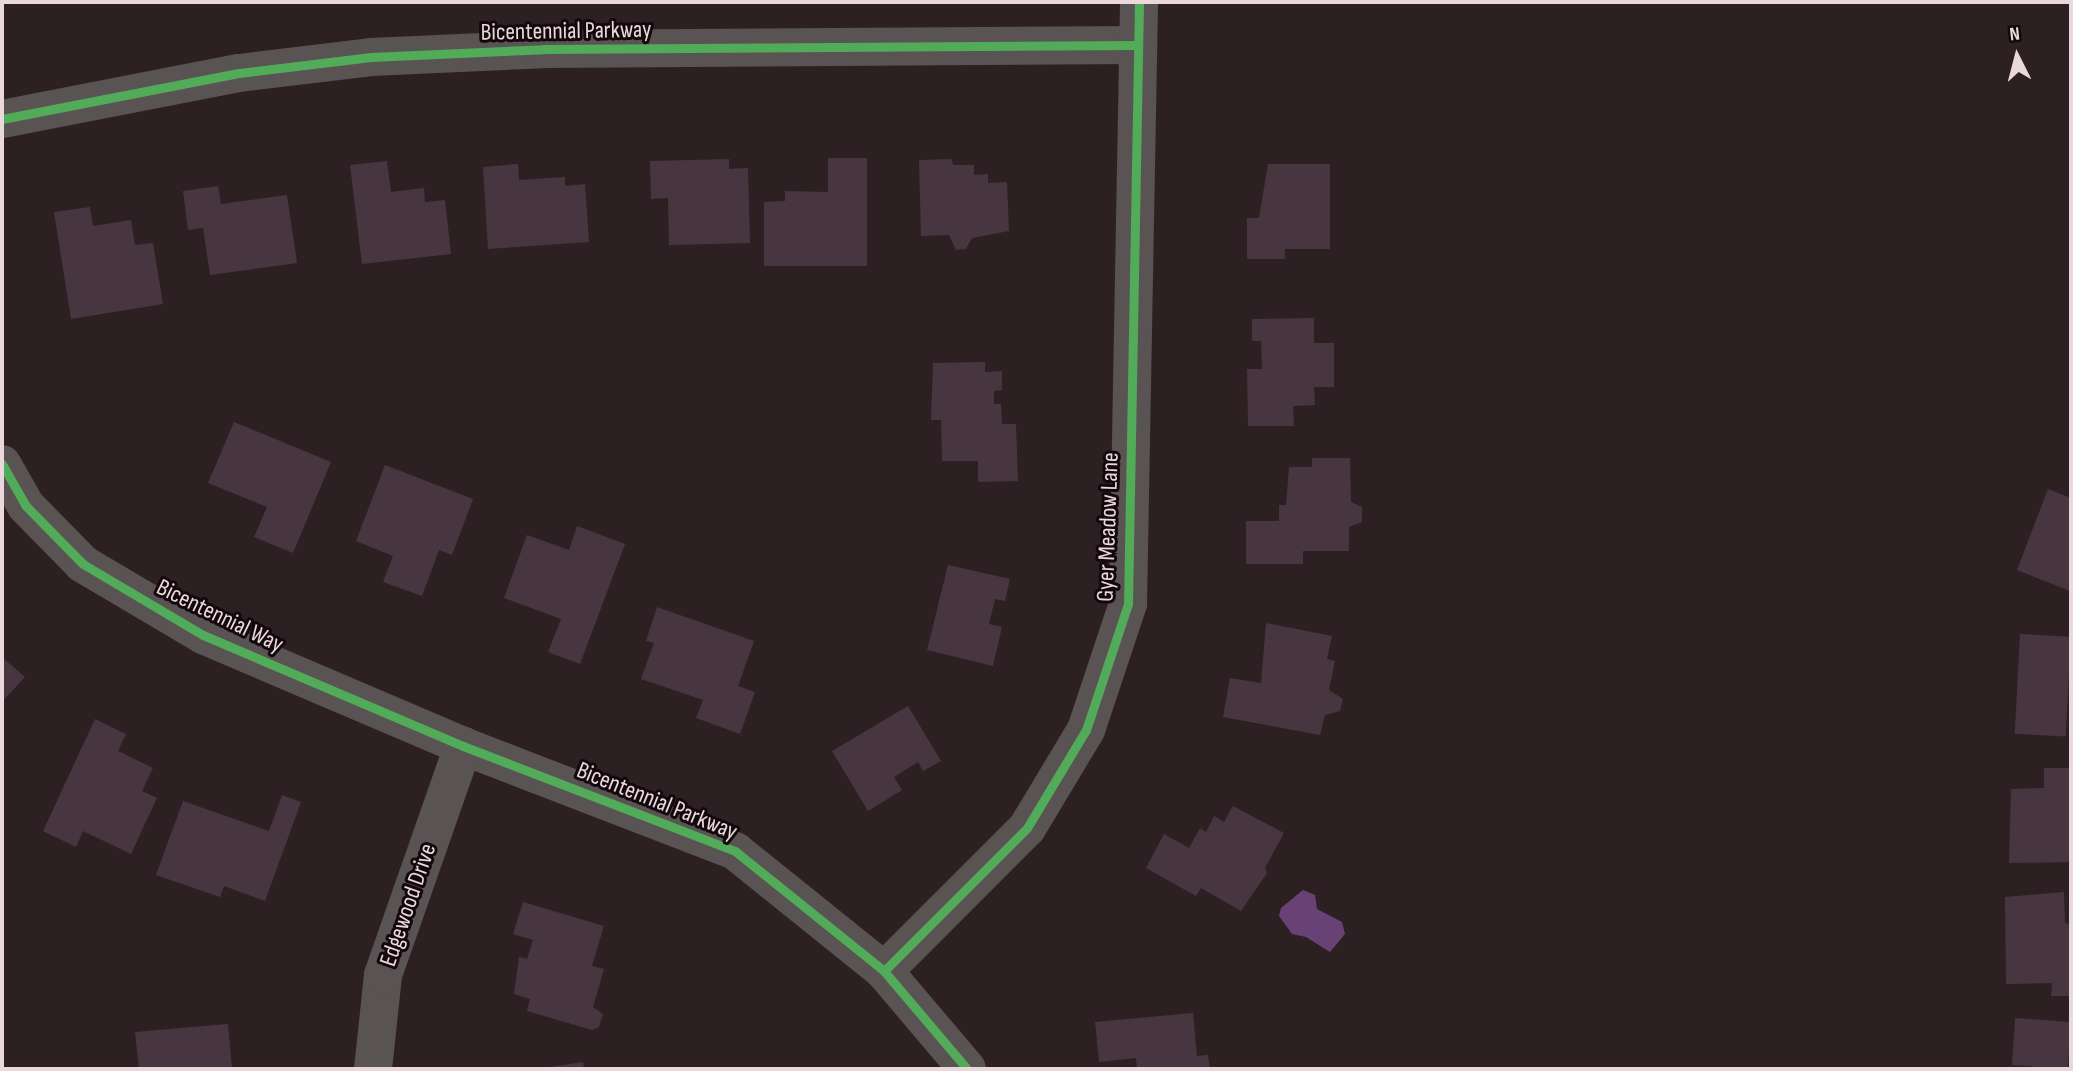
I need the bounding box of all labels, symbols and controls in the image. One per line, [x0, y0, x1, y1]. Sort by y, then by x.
street label: Bicentennial Parkway [480, 15, 652, 47]
north arrow [1982, 21, 2052, 91]
text: N [2009, 23, 2021, 47]
street label: Gyer Meadow Lane [1091, 452, 1125, 602]
street label: Bicentennial Way [152, 573, 288, 659]
street label: Bicentennial Parkway [572, 756, 742, 846]
street label: Edgewood Drive [374, 840, 442, 970]

